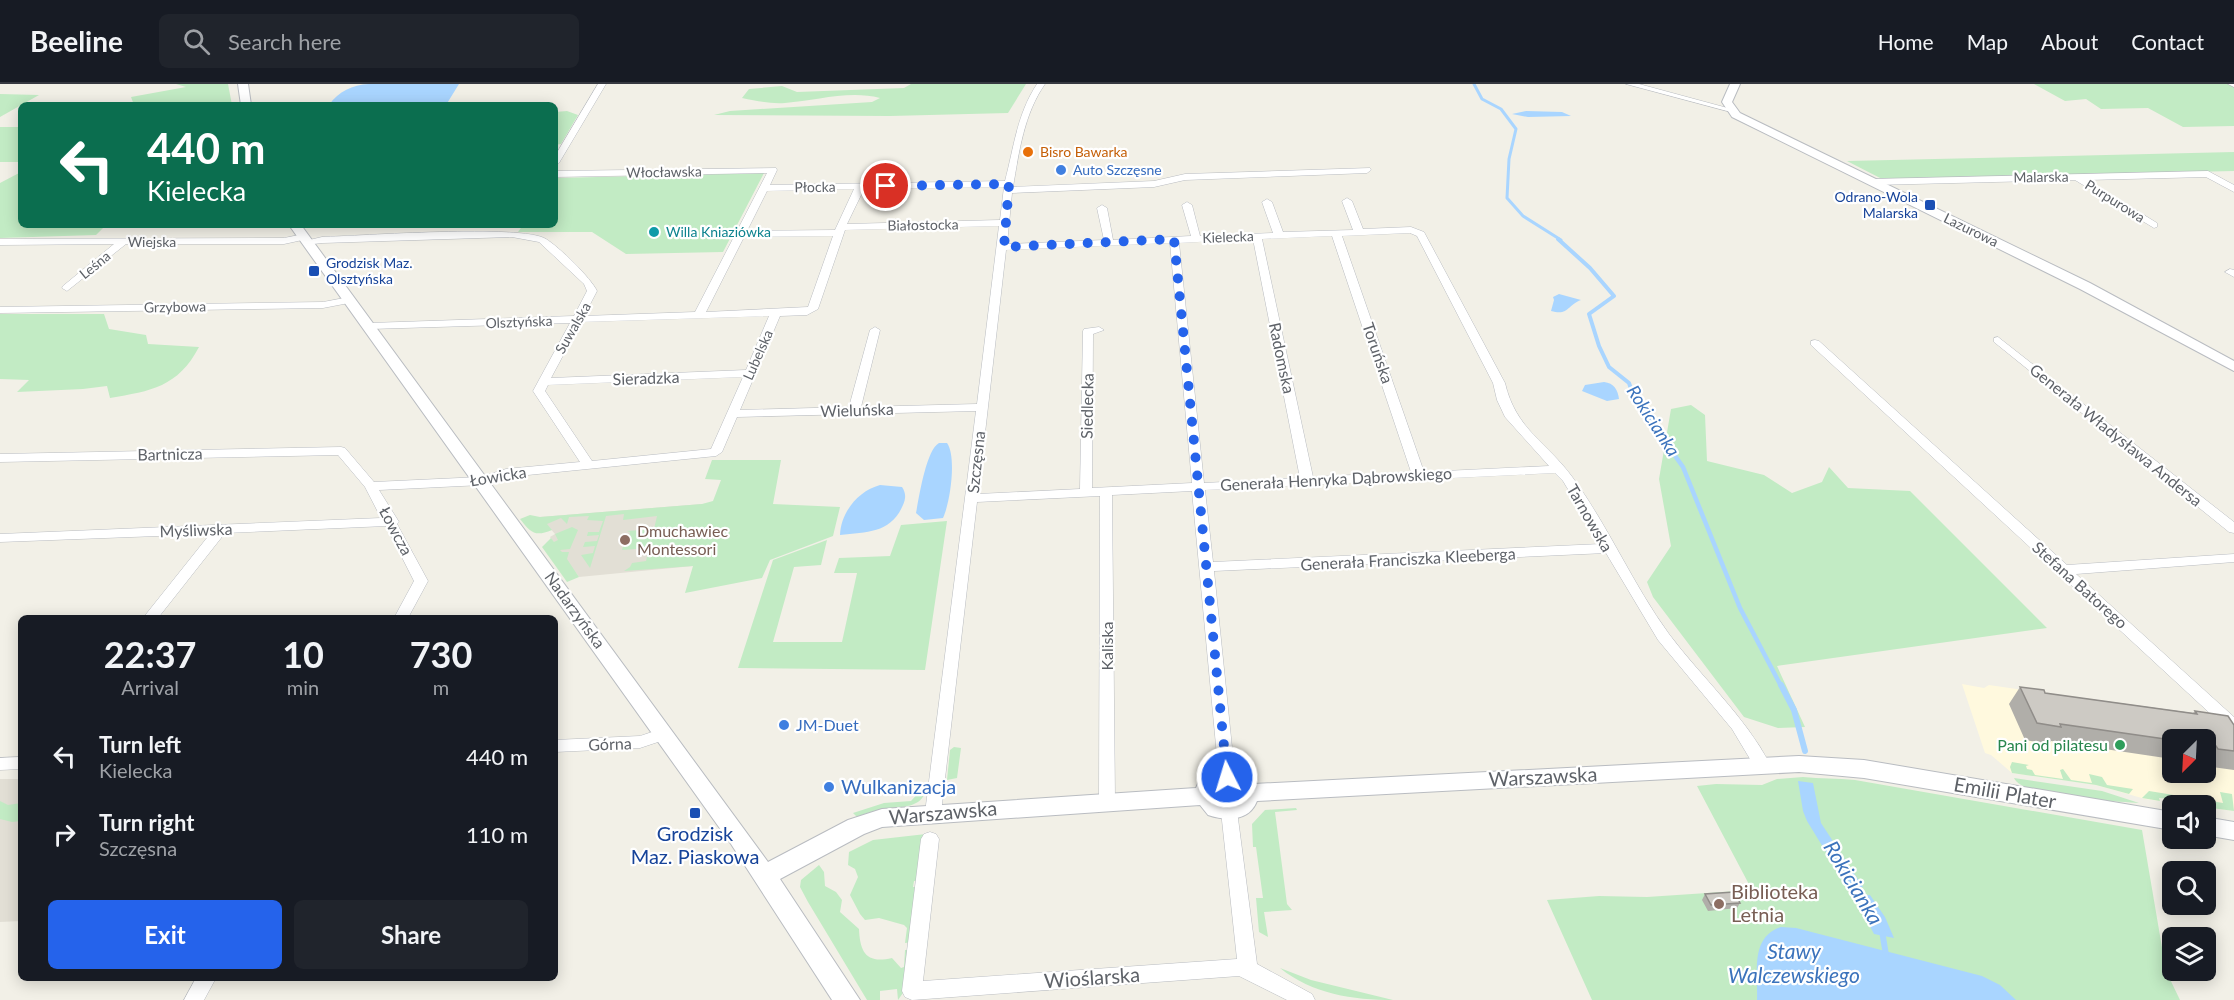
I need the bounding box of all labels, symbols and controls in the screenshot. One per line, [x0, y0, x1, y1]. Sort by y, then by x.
search box [159, 14, 579, 68]
text: Beeline [30, 24, 123, 58]
icon: search [180, 25, 213, 58]
text: Search here [228, 28, 341, 55]
text: Home [1878, 29, 1934, 54]
text: Map [1967, 29, 2008, 54]
text: About [2041, 29, 2098, 54]
text: Contact [2131, 29, 2204, 54]
text: 440 m [147, 123, 265, 173]
icon: left [48, 126, 126, 204]
place label: Bisro Bawarka [1040, 143, 1128, 160]
marker: Bisro Bawarka [1021, 145, 1035, 159]
pin [860, 160, 911, 211]
place label: Auto Szczęsne [1073, 161, 1162, 178]
street label: Włocławska [626, 162, 702, 181]
marker: Auto Szczęsne [1054, 163, 1068, 177]
street label: Malarska [2013, 168, 2069, 185]
icon: arrive [869, 169, 902, 202]
text: Kielecka [147, 174, 246, 207]
street label: Purpurowa [2082, 176, 2148, 226]
street label: Płocka [794, 178, 836, 195]
place label: Odrano-Wola Malarska [1834, 188, 1918, 221]
marker: Odrano-Wola Malarska [1923, 198, 1937, 212]
street label: Lazurowa [1941, 209, 2001, 250]
street label: Białostocka [887, 215, 959, 234]
place label: Willa Kniaziówka [666, 223, 771, 240]
marker: Willa Kniaziówka [647, 225, 661, 239]
street label: Kielecka [1202, 227, 1254, 246]
street label: Wiejska [128, 233, 176, 250]
street label: Leśna [76, 247, 114, 282]
place label: Grodzisk Maz. Olsztyńska [326, 254, 413, 287]
marker: Grodzisk Maz. Olsztyńska [307, 264, 321, 278]
street label: Grzybowa [144, 297, 206, 316]
street label: Suwalska [551, 299, 594, 356]
street label: Olsztyńska [485, 312, 553, 331]
street label: Toruńska [1359, 320, 1398, 386]
street label: Radomska [1266, 321, 1299, 395]
street label: Lubelska [739, 327, 776, 383]
street label: Generała Władysława Andersa [2026, 359, 2206, 510]
street label: Sieradzka [612, 367, 680, 388]
street label: Siedlecka [1076, 373, 1097, 439]
water label: Rokicianka [1623, 381, 1685, 460]
street label: Wieluńska [820, 399, 894, 420]
street label: Szczęsna [963, 430, 988, 494]
street label: Bartnicza [137, 443, 203, 464]
street label: Łowicka [468, 462, 528, 489]
street label: Generała Henryka Dąbrowskiego [1220, 463, 1452, 494]
street label: Tarnowska [1564, 481, 1617, 555]
street label: Łowcza [376, 503, 417, 558]
street label: Myśliwska [159, 519, 233, 540]
place label: Dmuchawiec Montessori [637, 521, 728, 558]
marker: Dmuchawiec Montessori [618, 533, 632, 547]
street label: Stefana Batorego [2029, 537, 2132, 632]
street label: Generała Franciszka Kleeberga [1300, 543, 1516, 574]
street label: Nadarzyńska [541, 568, 610, 652]
street label: Kaliska [1097, 621, 1116, 671]
text: 22:37 [104, 632, 196, 676]
text: 10 [282, 632, 324, 676]
text: 730 [410, 632, 472, 676]
text: Arrival [121, 675, 179, 699]
text: min [287, 675, 319, 699]
text: m [433, 675, 449, 699]
place label: JM-Duet [796, 715, 859, 734]
marker: JM-Duet [777, 718, 791, 732]
north arrow [2162, 729, 2216, 783]
map controls [2162, 729, 2216, 981]
text: Turn left [99, 731, 181, 758]
street label: Górna [588, 733, 632, 754]
place label: Pani od pilatesu [1997, 735, 2108, 754]
marker: Pani od pilatesu [2113, 738, 2127, 752]
icon: left [48, 740, 81, 773]
text: 440 m [466, 743, 528, 770]
position arrow [1195, 745, 1259, 809]
text: Kielecka [99, 758, 173, 782]
street label: Warszawska [1488, 761, 1598, 791]
street label: Emilii Plater [1952, 771, 2059, 813]
place label: Wulkanizacja [841, 774, 956, 798]
marker: Wulkanizacja [822, 780, 836, 794]
street label: Warszawska [888, 795, 998, 829]
button: sound [2162, 795, 2216, 849]
marker: Grodzisk Maz. Piaskowa [688, 806, 702, 820]
text: Turn right [99, 809, 194, 836]
icon: right [48, 818, 81, 851]
text: 110 m [466, 821, 528, 848]
place label: Grodzisk Maz. Piaskowa [631, 821, 759, 868]
text: Szczęsna [99, 836, 177, 860]
water label: Rokicianka [1819, 836, 1889, 929]
button: search [2162, 861, 2216, 915]
place label: Biblioteka Letnia [1731, 879, 1818, 926]
marker: Biblioteka Letnia [1712, 897, 1726, 911]
button: Exit [48, 900, 282, 969]
button: Share [294, 900, 528, 969]
button: layers [2162, 927, 2216, 981]
water label: Stawy Walczewskiego [1728, 938, 1860, 987]
street label: Wioślarska [1043, 962, 1141, 992]

